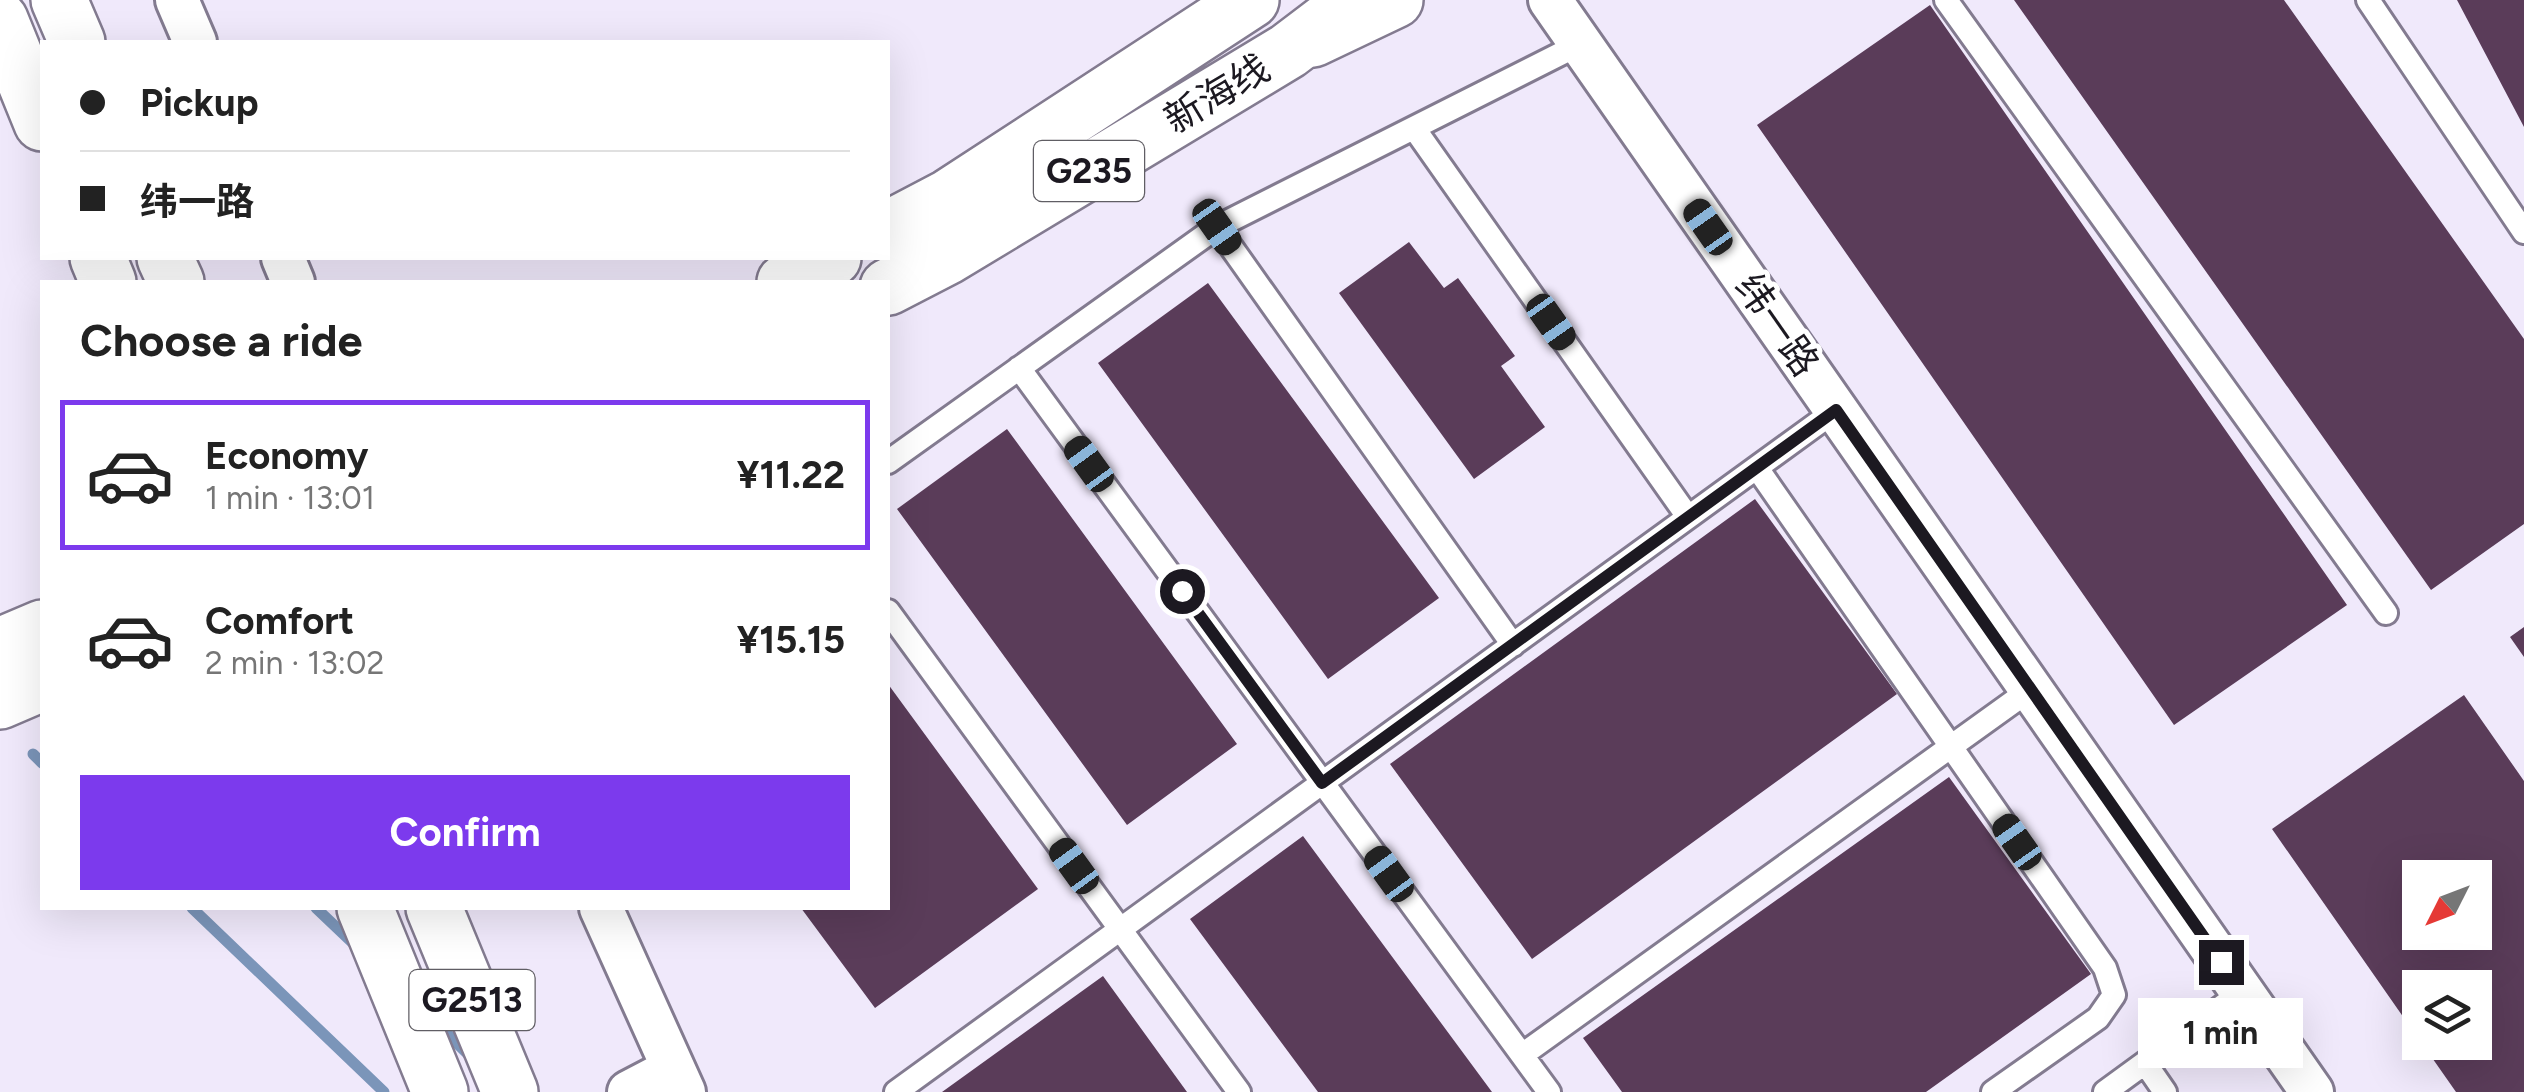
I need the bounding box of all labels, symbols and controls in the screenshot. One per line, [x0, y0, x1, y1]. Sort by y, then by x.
street label: 新海线 [1156, 45, 1278, 143]
text: Pickup [140, 80, 258, 126]
road number: G235 [1034, 141, 1144, 201]
text: 纬一路 [140, 179, 254, 225]
car [1188, 194, 1246, 260]
car [1679, 194, 1737, 260]
street label: 纬一路 [1725, 265, 1829, 385]
car [1522, 289, 1580, 355]
text: Choose a ride [80, 313, 362, 367]
icon: car [85, 430, 175, 520]
car [1059, 431, 1119, 497]
text: Economy [205, 433, 368, 479]
text: ¥11.22 [737, 452, 845, 498]
text: 1 min · 13:01 [205, 479, 375, 517]
route start [1160, 569, 1205, 614]
icon: car [85, 595, 175, 685]
text: Comfort [205, 598, 354, 644]
text: ¥15.15 [737, 617, 845, 663]
text: 2 min · 13:02 [205, 644, 384, 682]
button: Confirm [80, 775, 850, 890]
car [1988, 809, 2046, 875]
car [1044, 833, 1104, 899]
car [1359, 841, 1419, 907]
north arrow [2402, 860, 2492, 950]
map controls [2402, 860, 2492, 1060]
route end [2199, 940, 2244, 985]
road number: G2513 [410, 970, 534, 1030]
button: layers [2402, 970, 2492, 1060]
callout: 1 min [2138, 997, 2304, 1067]
text: 1 min [2183, 1014, 2258, 1052]

